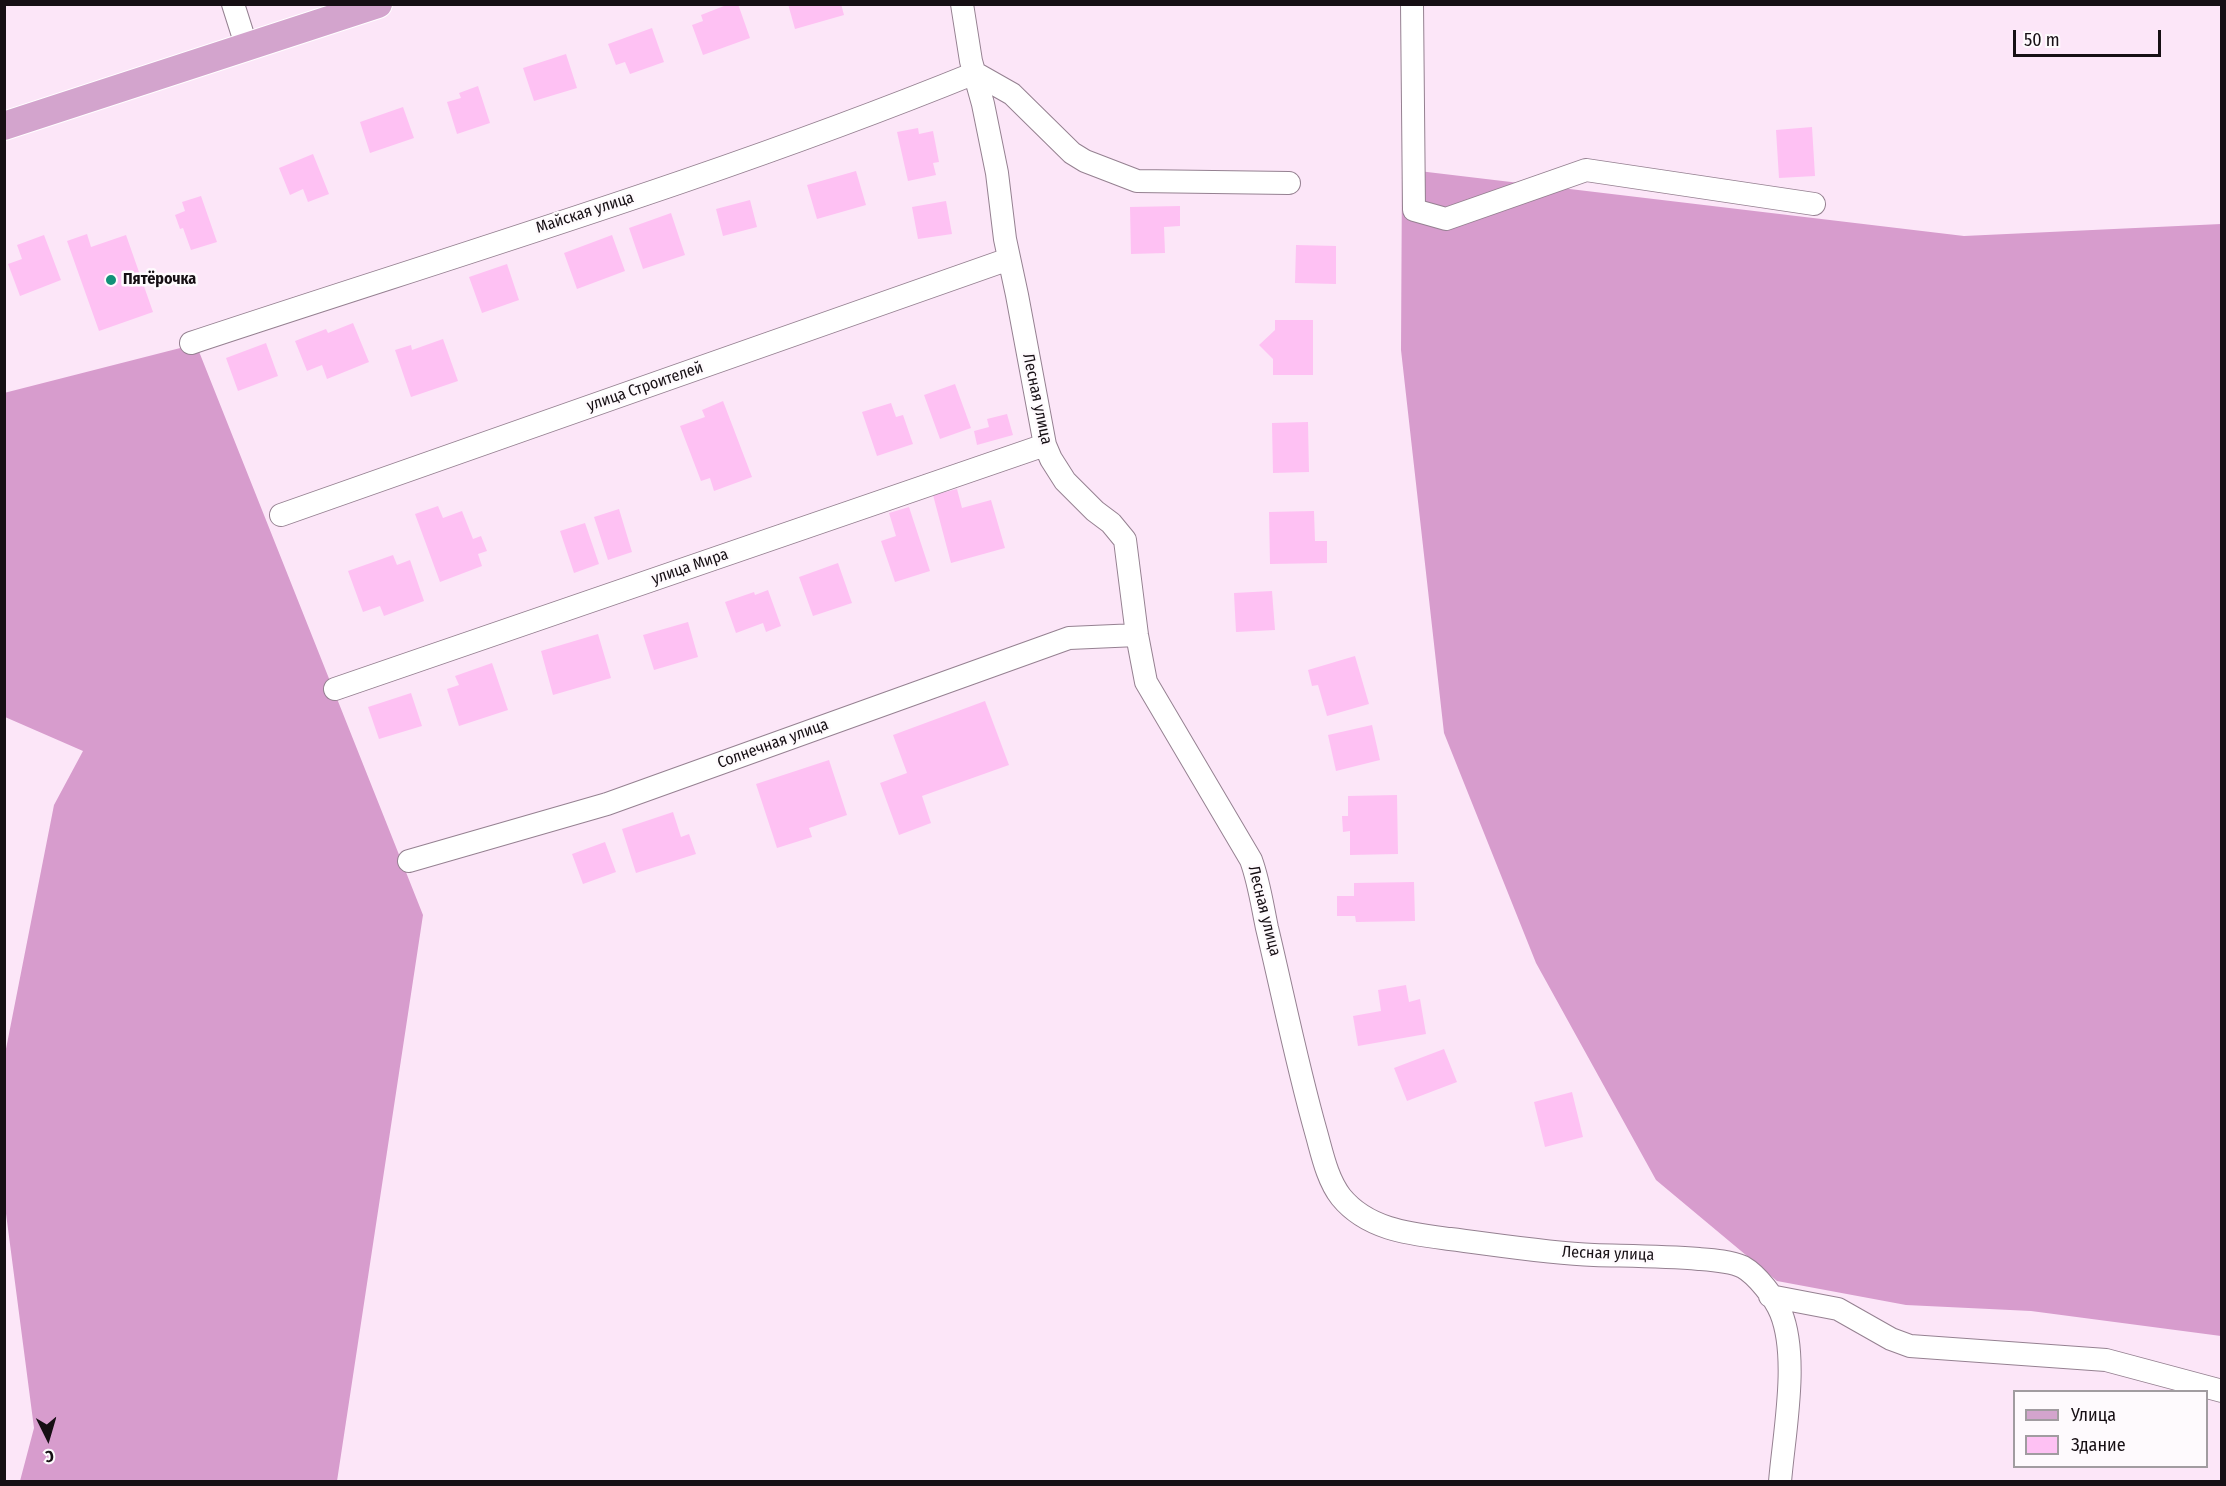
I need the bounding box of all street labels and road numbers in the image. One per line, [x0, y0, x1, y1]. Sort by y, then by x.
street label: Майская улица [534, 188, 636, 238]
street label: Лесная улица [1018, 352, 1056, 446]
street label: улица Строителей [584, 358, 706, 416]
street label: улица Мира [649, 545, 731, 589]
street label: Солнечная улица [715, 715, 831, 773]
street label: Лесная улица [1244, 864, 1284, 958]
street label: Лесная улица [1562, 1243, 1654, 1265]

